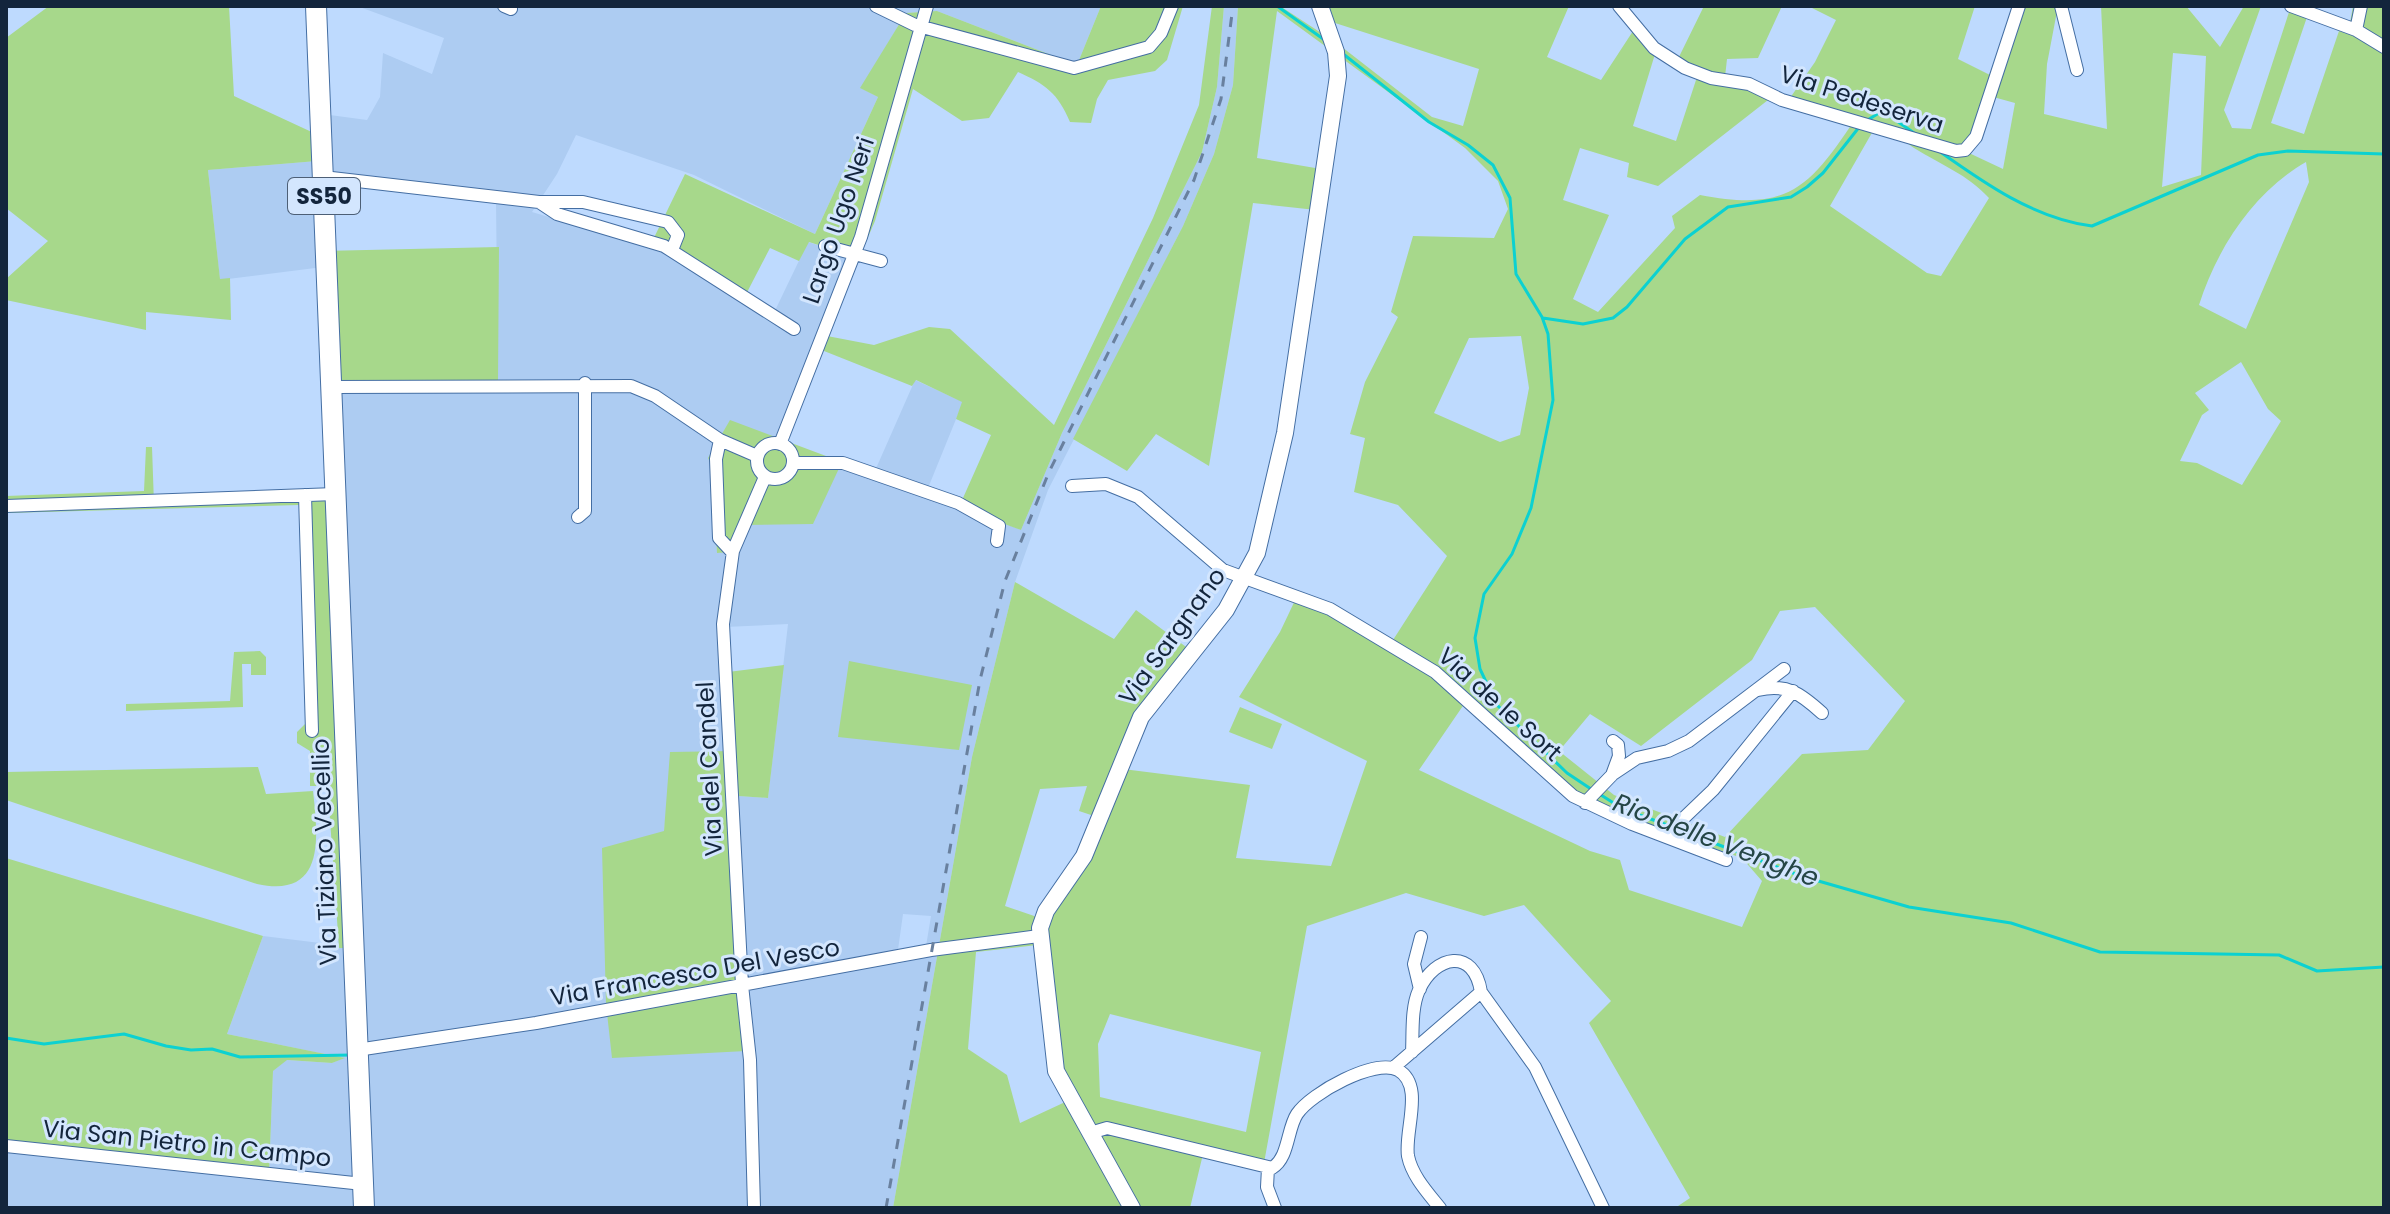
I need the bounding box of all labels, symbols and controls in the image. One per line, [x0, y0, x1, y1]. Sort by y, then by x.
street label: Via Pedeserva [1776, 57, 1948, 141]
street label: Largo Ugo Neri [794, 132, 882, 308]
road number: SS50 [288, 178, 360, 214]
street label: Via Sargnano [1111, 561, 1233, 711]
street label: Via de le Sort [1431, 639, 1569, 769]
street label: Via del Candel [688, 681, 730, 857]
street label: Via Tiziano Vecellio [304, 738, 344, 966]
water label: Rio delle Venghe [1608, 784, 1824, 896]
street label: Via Francesco Del Vesco [548, 930, 842, 1014]
street label: Via San Pietro in Campo [41, 1111, 333, 1175]

